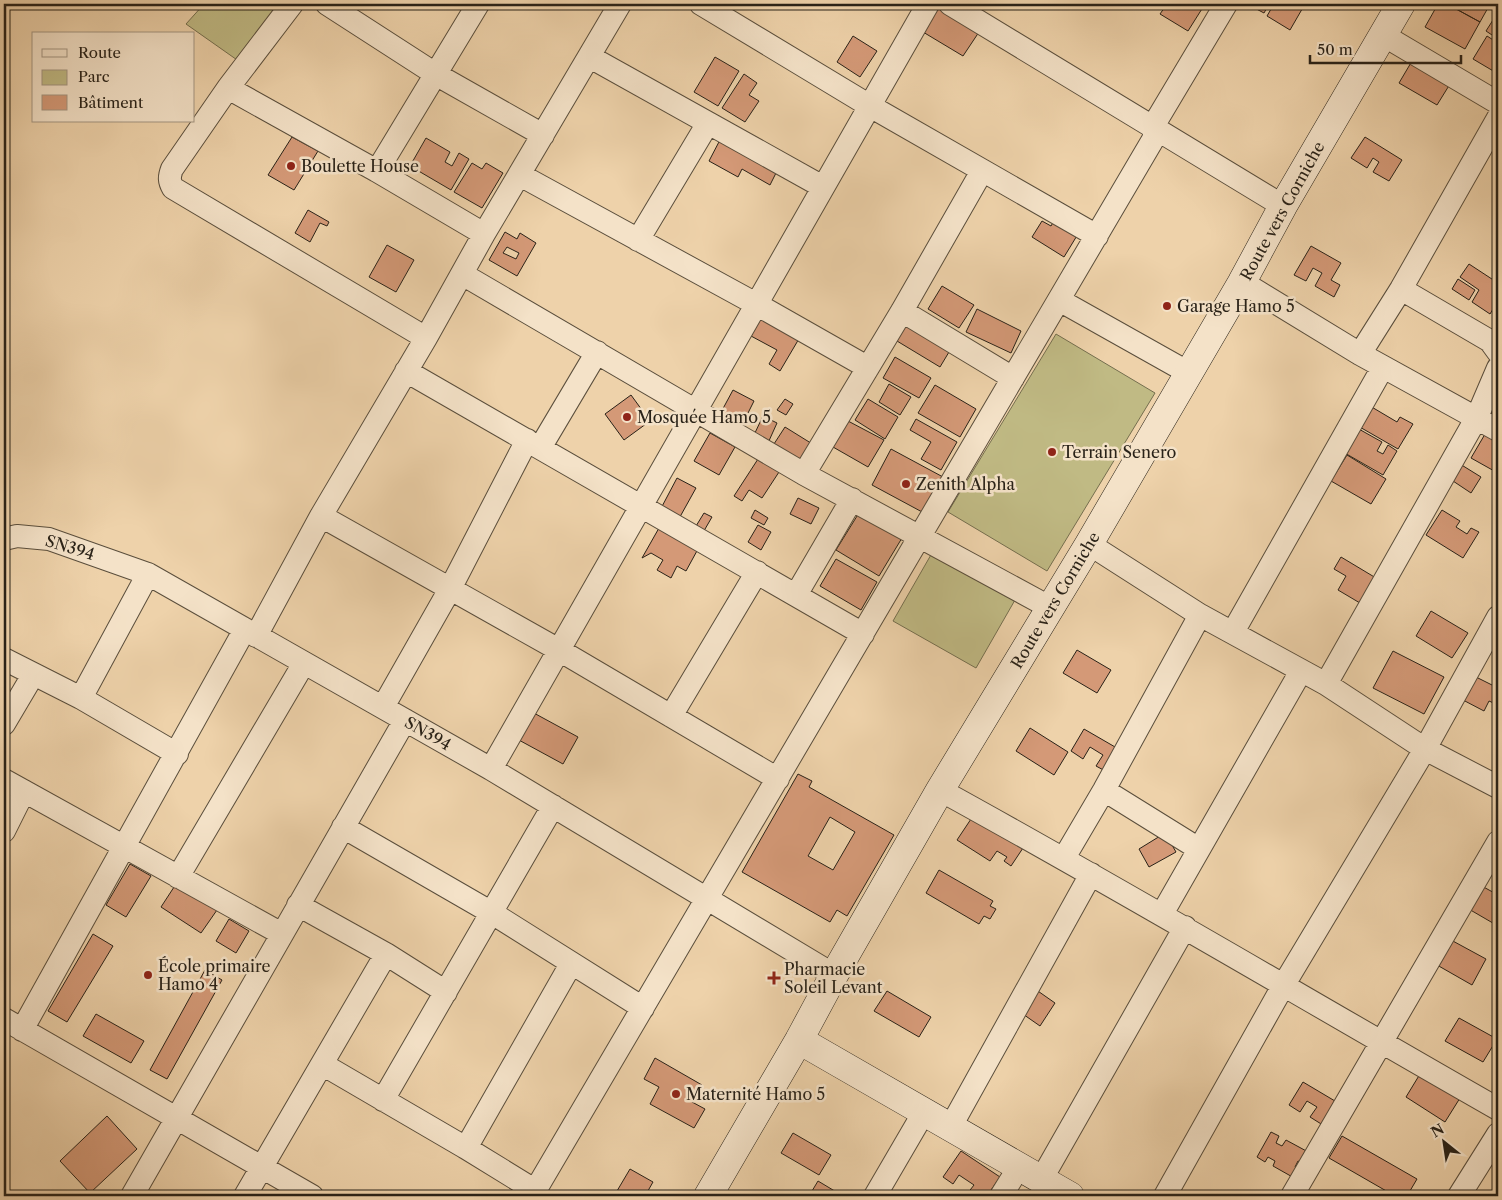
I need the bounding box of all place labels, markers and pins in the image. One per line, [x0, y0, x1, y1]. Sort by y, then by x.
place label: Boulette House [301, 156, 419, 176]
marker: Boulette House [285, 160, 297, 172]
place label: Garage Hamo 5 [1177, 296, 1295, 316]
marker: Garage Hamo 5 [1161, 300, 1173, 312]
place label: Mosquée Hamo 5 [637, 407, 771, 427]
marker: Mosquée Hamo 5 [621, 411, 633, 423]
place label: Terrain Senero [1062, 442, 1176, 462]
marker: Terrain Senero [1046, 446, 1058, 458]
place label: Zenith Alpha [916, 474, 1015, 494]
marker: Zenith Alpha [900, 478, 912, 490]
place label: École primaire Hamo 4 [158, 956, 270, 994]
place label: Pharmacie Soleil Levant [784, 959, 883, 997]
marker: École primaire Hamo 4 [142, 969, 154, 981]
marker: Pharmacie Soleil Levant [768, 972, 780, 984]
place label: Maternité Hamo 5 [686, 1084, 825, 1104]
marker: Maternité Hamo 5 [670, 1088, 682, 1100]

